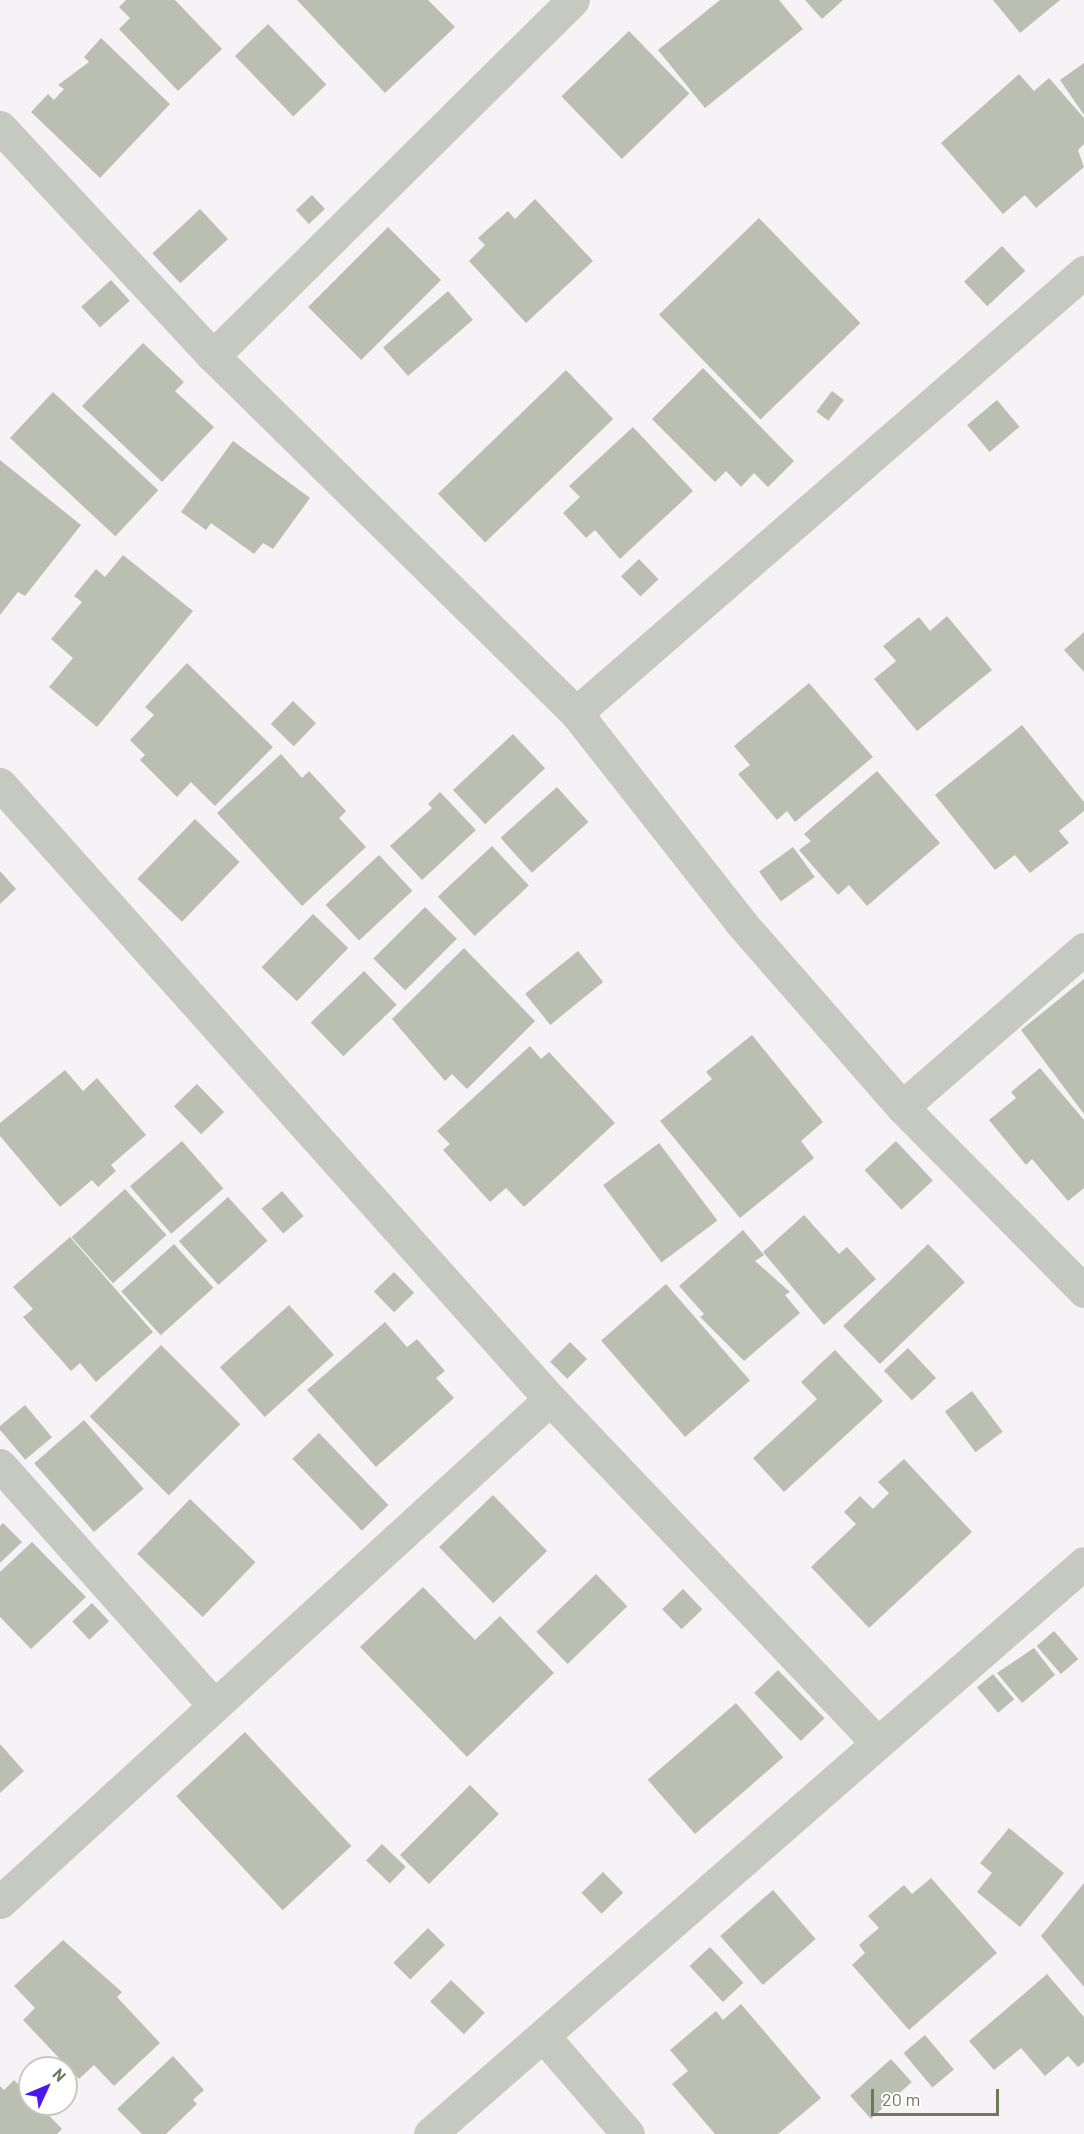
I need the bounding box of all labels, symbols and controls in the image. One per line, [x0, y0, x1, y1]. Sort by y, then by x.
north arrow [18, 2056, 78, 2116]
text: N [49, 2064, 70, 2085]
scale bar [874, 2077, 1002, 2115]
text: 20 m [882, 2088, 920, 2110]

